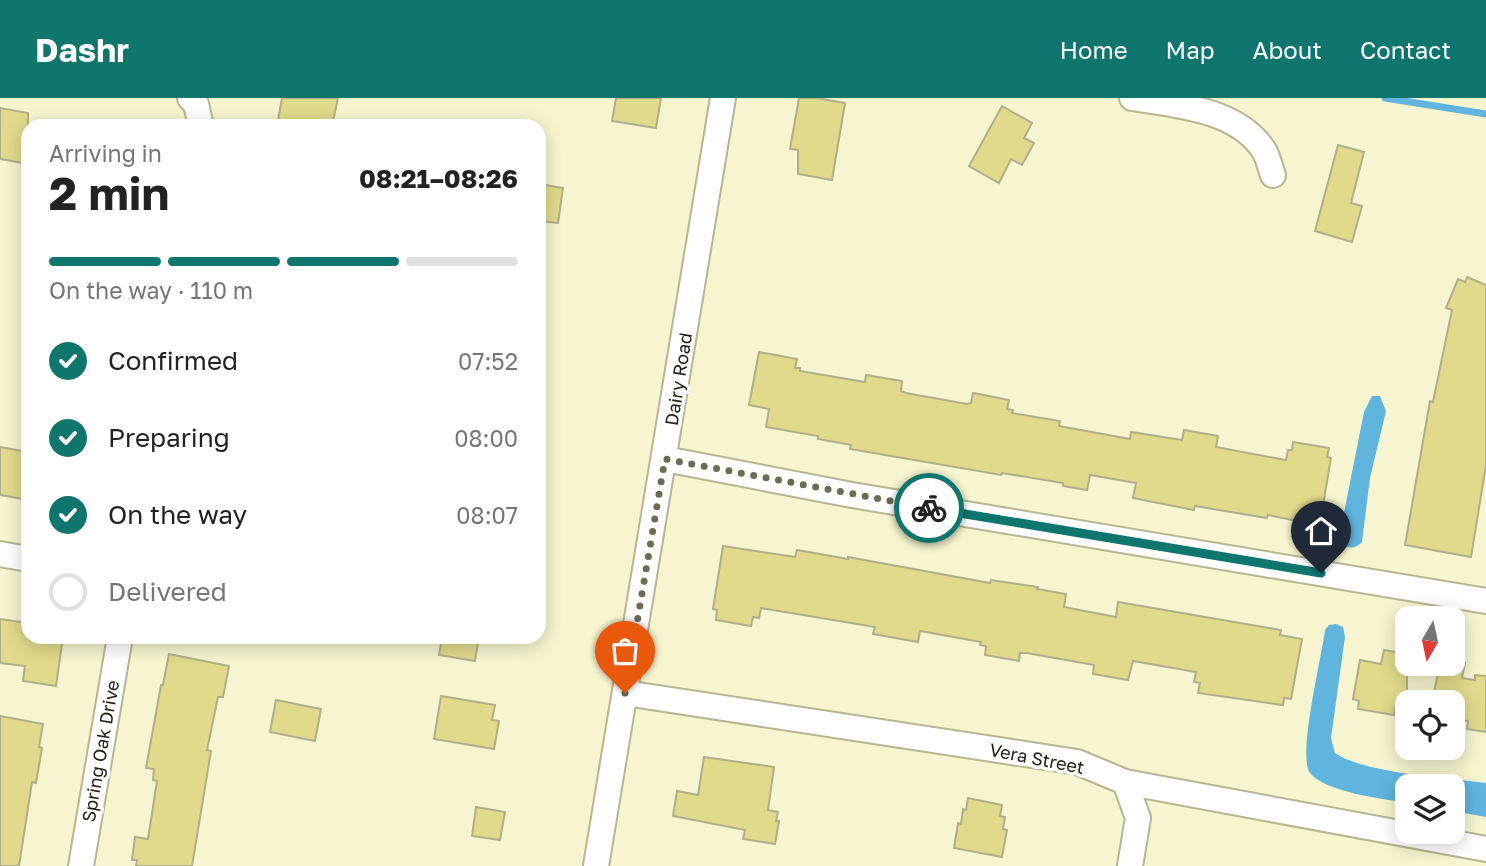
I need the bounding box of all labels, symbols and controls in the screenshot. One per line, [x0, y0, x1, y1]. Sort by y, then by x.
text: Dashr [35, 30, 129, 69]
text: Home [1060, 35, 1128, 64]
text: Map [1166, 35, 1215, 64]
text: About [1253, 35, 1322, 64]
text: Contact [1360, 35, 1451, 64]
text: Arriving in [49, 139, 162, 167]
text: 08:21–08:26 [359, 163, 518, 194]
text: 2 min [49, 165, 169, 220]
text: On the way · 110 m [49, 276, 253, 304]
street label: Dairy Road [660, 331, 696, 427]
icon: check [49, 342, 87, 380]
text: Confirmed [108, 345, 238, 376]
text: 07:52 [458, 347, 518, 375]
icon: check [49, 419, 87, 457]
text: Preparing [108, 422, 230, 453]
text: 08:00 [454, 424, 518, 452]
courier [894, 473, 964, 543]
icon: bike [910, 489, 948, 527]
icon: check [49, 496, 87, 534]
text: On the way [108, 499, 247, 530]
text: 08:07 [456, 501, 518, 529]
pin [1291, 501, 1351, 573]
icon: home [1302, 512, 1340, 550]
text: Delivered [108, 576, 227, 607]
north arrow [1395, 606, 1465, 676]
map controls [1395, 606, 1465, 844]
pin [595, 621, 655, 693]
icon: bag [606, 632, 644, 670]
street label: Spring Oak Drive [77, 678, 123, 824]
button: locate [1395, 690, 1465, 760]
street label: Vera Street [988, 738, 1086, 778]
button: layers [1395, 774, 1465, 844]

